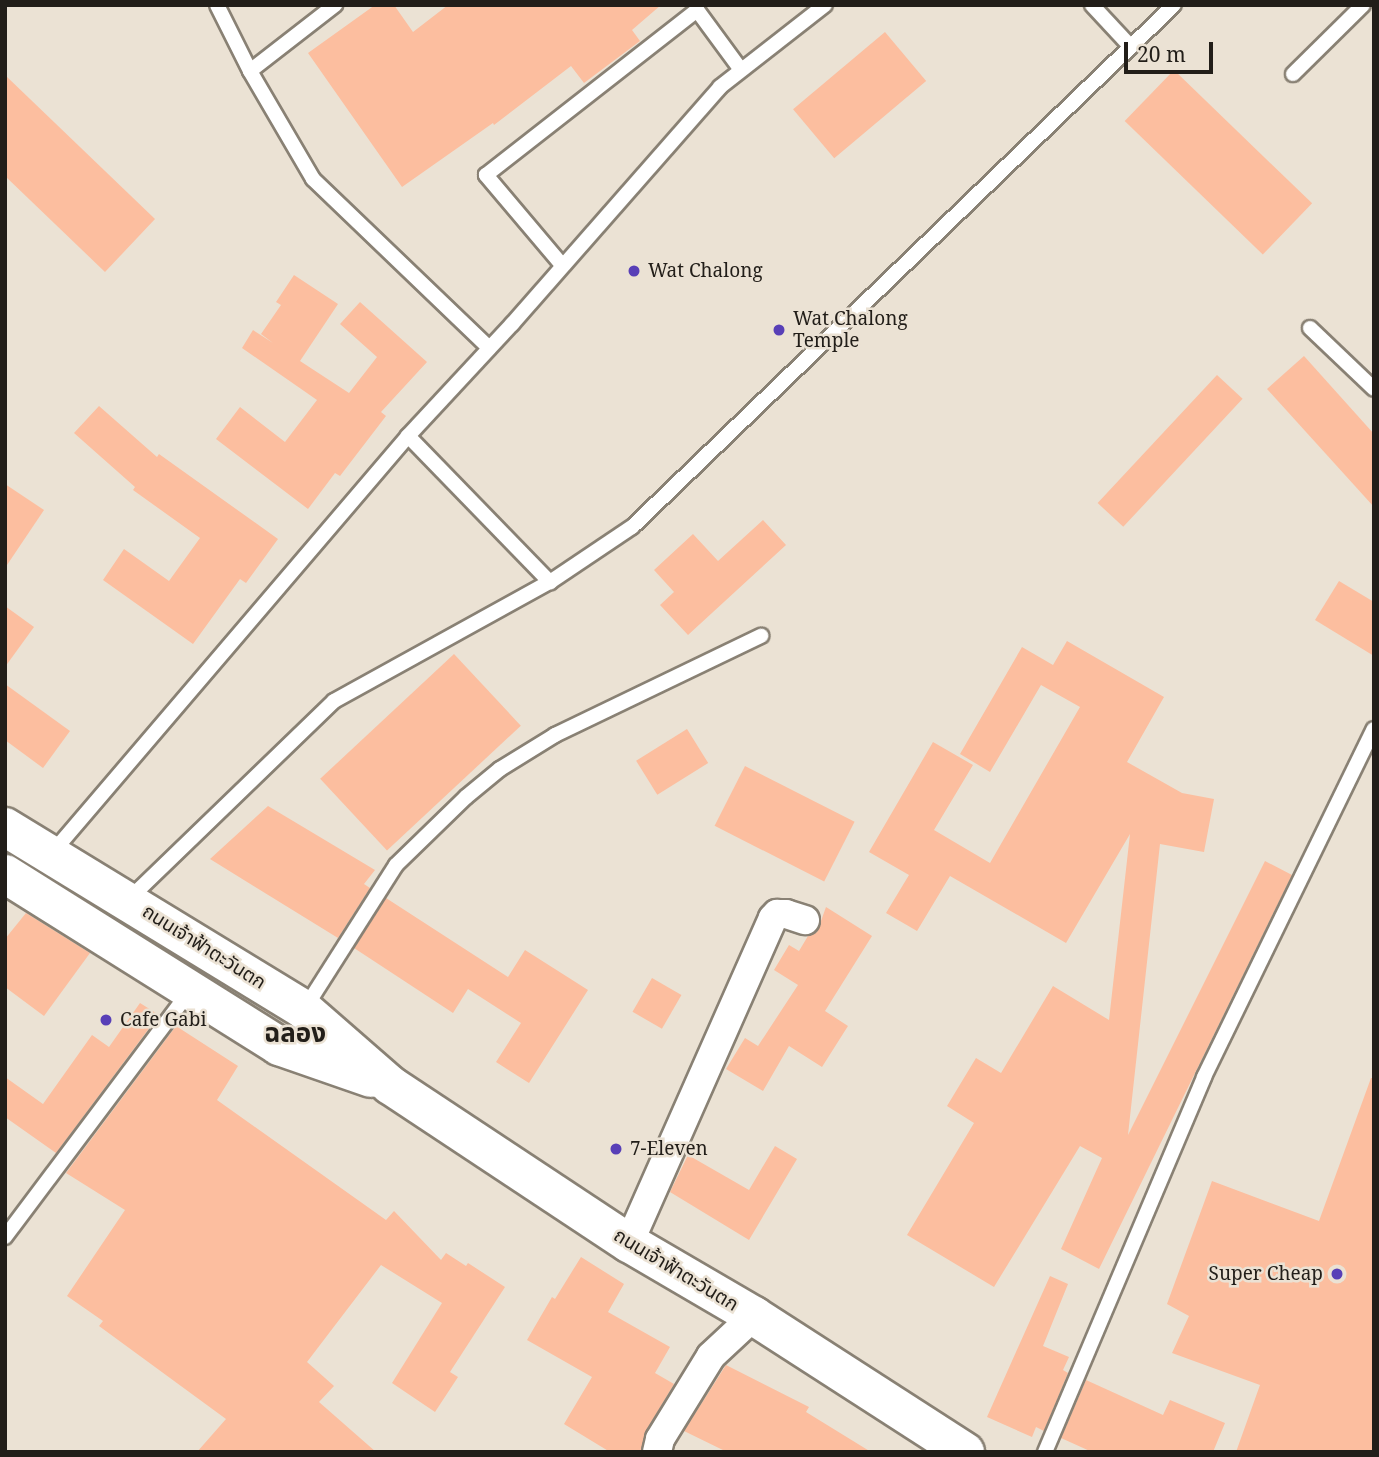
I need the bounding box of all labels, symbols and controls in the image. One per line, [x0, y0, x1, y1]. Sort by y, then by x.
scale bar [1127, 28, 1216, 72]
text: 20 m [1137, 40, 1186, 68]
place label: Wat Chalong [648, 260, 763, 282]
marker: Wat Chalong [626, 263, 642, 279]
place label: Wat Chalong Temple [793, 308, 908, 352]
marker: Wat Chalong Temple [771, 322, 787, 338]
street label: ถนนเจ้าฟ้าตะวันตก [138, 900, 270, 994]
place label: Cafe Gabi [120, 1009, 206, 1031]
marker: Cafe Gabi [98, 1012, 114, 1028]
district label: ฉลอง [264, 1017, 326, 1049]
place label: 7-Eleven [630, 1138, 708, 1160]
marker: 7-Eleven [608, 1141, 624, 1157]
street label: ถนนเจ้าฟ้าตะวันตก [610, 1224, 742, 1316]
place label: Super Cheap [1209, 1263, 1323, 1285]
marker: Super Cheap [1329, 1266, 1345, 1282]

